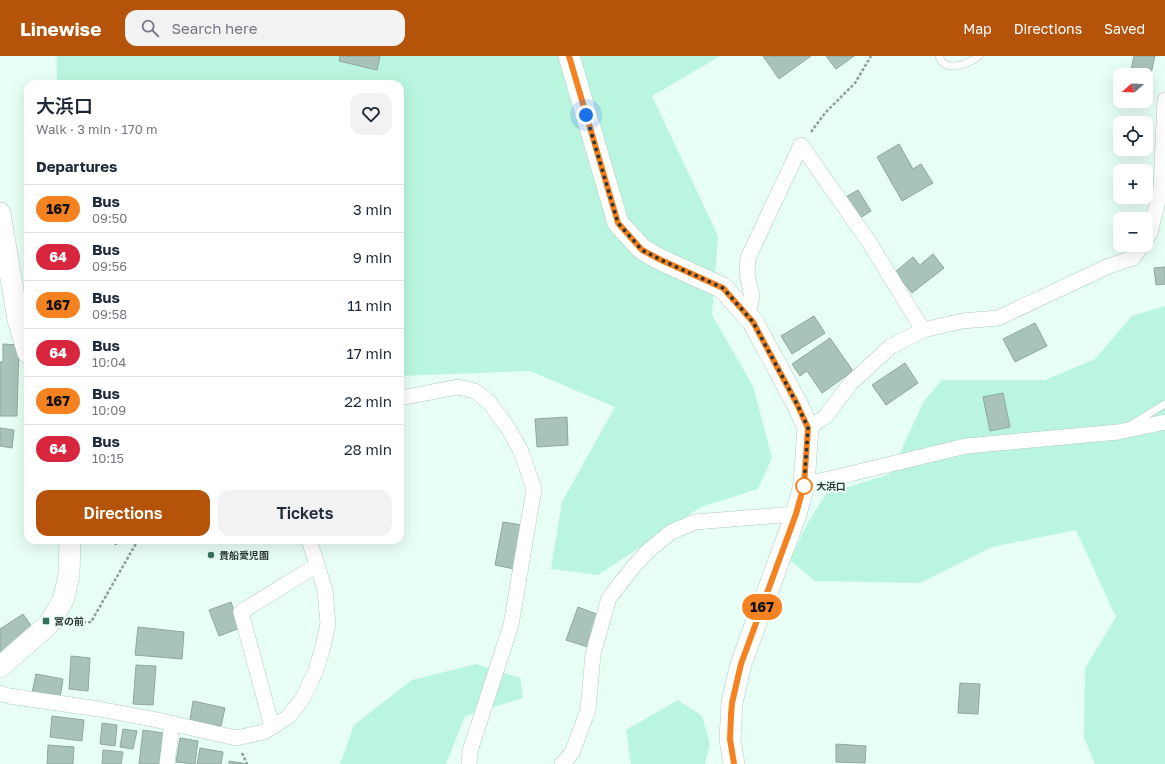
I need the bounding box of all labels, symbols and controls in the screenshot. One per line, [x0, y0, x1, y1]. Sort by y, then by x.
search box [125, 10, 405, 46]
text: Linewise [20, 17, 101, 40]
icon: search [139, 17, 161, 39]
text: Search here [171, 19, 257, 37]
text: Map [963, 20, 992, 37]
text: Directions [1014, 20, 1082, 37]
text: Saved [1104, 20, 1145, 37]
north arrow [1113, 68, 1153, 108]
map controls [1113, 68, 1153, 252]
button: heart [350, 93, 392, 135]
text: 大浜口 [36, 94, 93, 117]
your location [576, 105, 596, 125]
button: locate [1113, 116, 1153, 156]
text: Walk · 3 min · 170 m [36, 121, 157, 137]
text: Departures [36, 157, 117, 175]
button: + [1113, 164, 1153, 204]
text: Bus [92, 192, 120, 210]
text: 167 [46, 200, 70, 217]
text: 3 min [353, 200, 392, 218]
text: 09:50 [92, 210, 127, 226]
button: − [1113, 212, 1153, 252]
text: Bus [92, 240, 120, 258]
text: 64 [49, 248, 67, 265]
text: 9 min [353, 248, 392, 266]
text: 09:56 [92, 258, 127, 274]
text: Bus [92, 288, 120, 306]
text: 167 [46, 296, 70, 313]
text: 11 min [347, 296, 392, 314]
text: 09:58 [92, 306, 127, 322]
text: Bus [92, 336, 120, 354]
text: 64 [49, 344, 67, 361]
text: 17 min [347, 344, 392, 362]
text: 10:04 [92, 354, 126, 370]
text: Bus [92, 384, 120, 402]
text: 167 [46, 392, 70, 409]
text: 22 min [344, 392, 392, 410]
text: 10:09 [92, 402, 126, 418]
text: Bus [92, 432, 120, 450]
text: 64 [49, 440, 67, 457]
text: 28 min [344, 440, 392, 458]
text: 10:15 [92, 450, 124, 466]
marker: 大浜口 [795, 477, 813, 495]
place label: 大浜口 [816, 480, 846, 492]
button: Directions [36, 490, 210, 536]
button: Tickets [218, 490, 392, 536]
place label: 貴船愛児園 [219, 549, 269, 561]
marker: 貴船愛児園 [206, 550, 216, 560]
line badge: 167 [739, 594, 785, 620]
text: 167 [750, 598, 774, 615]
place label: 宮の前 [54, 615, 84, 627]
marker: 宮の前 [41, 616, 51, 626]

